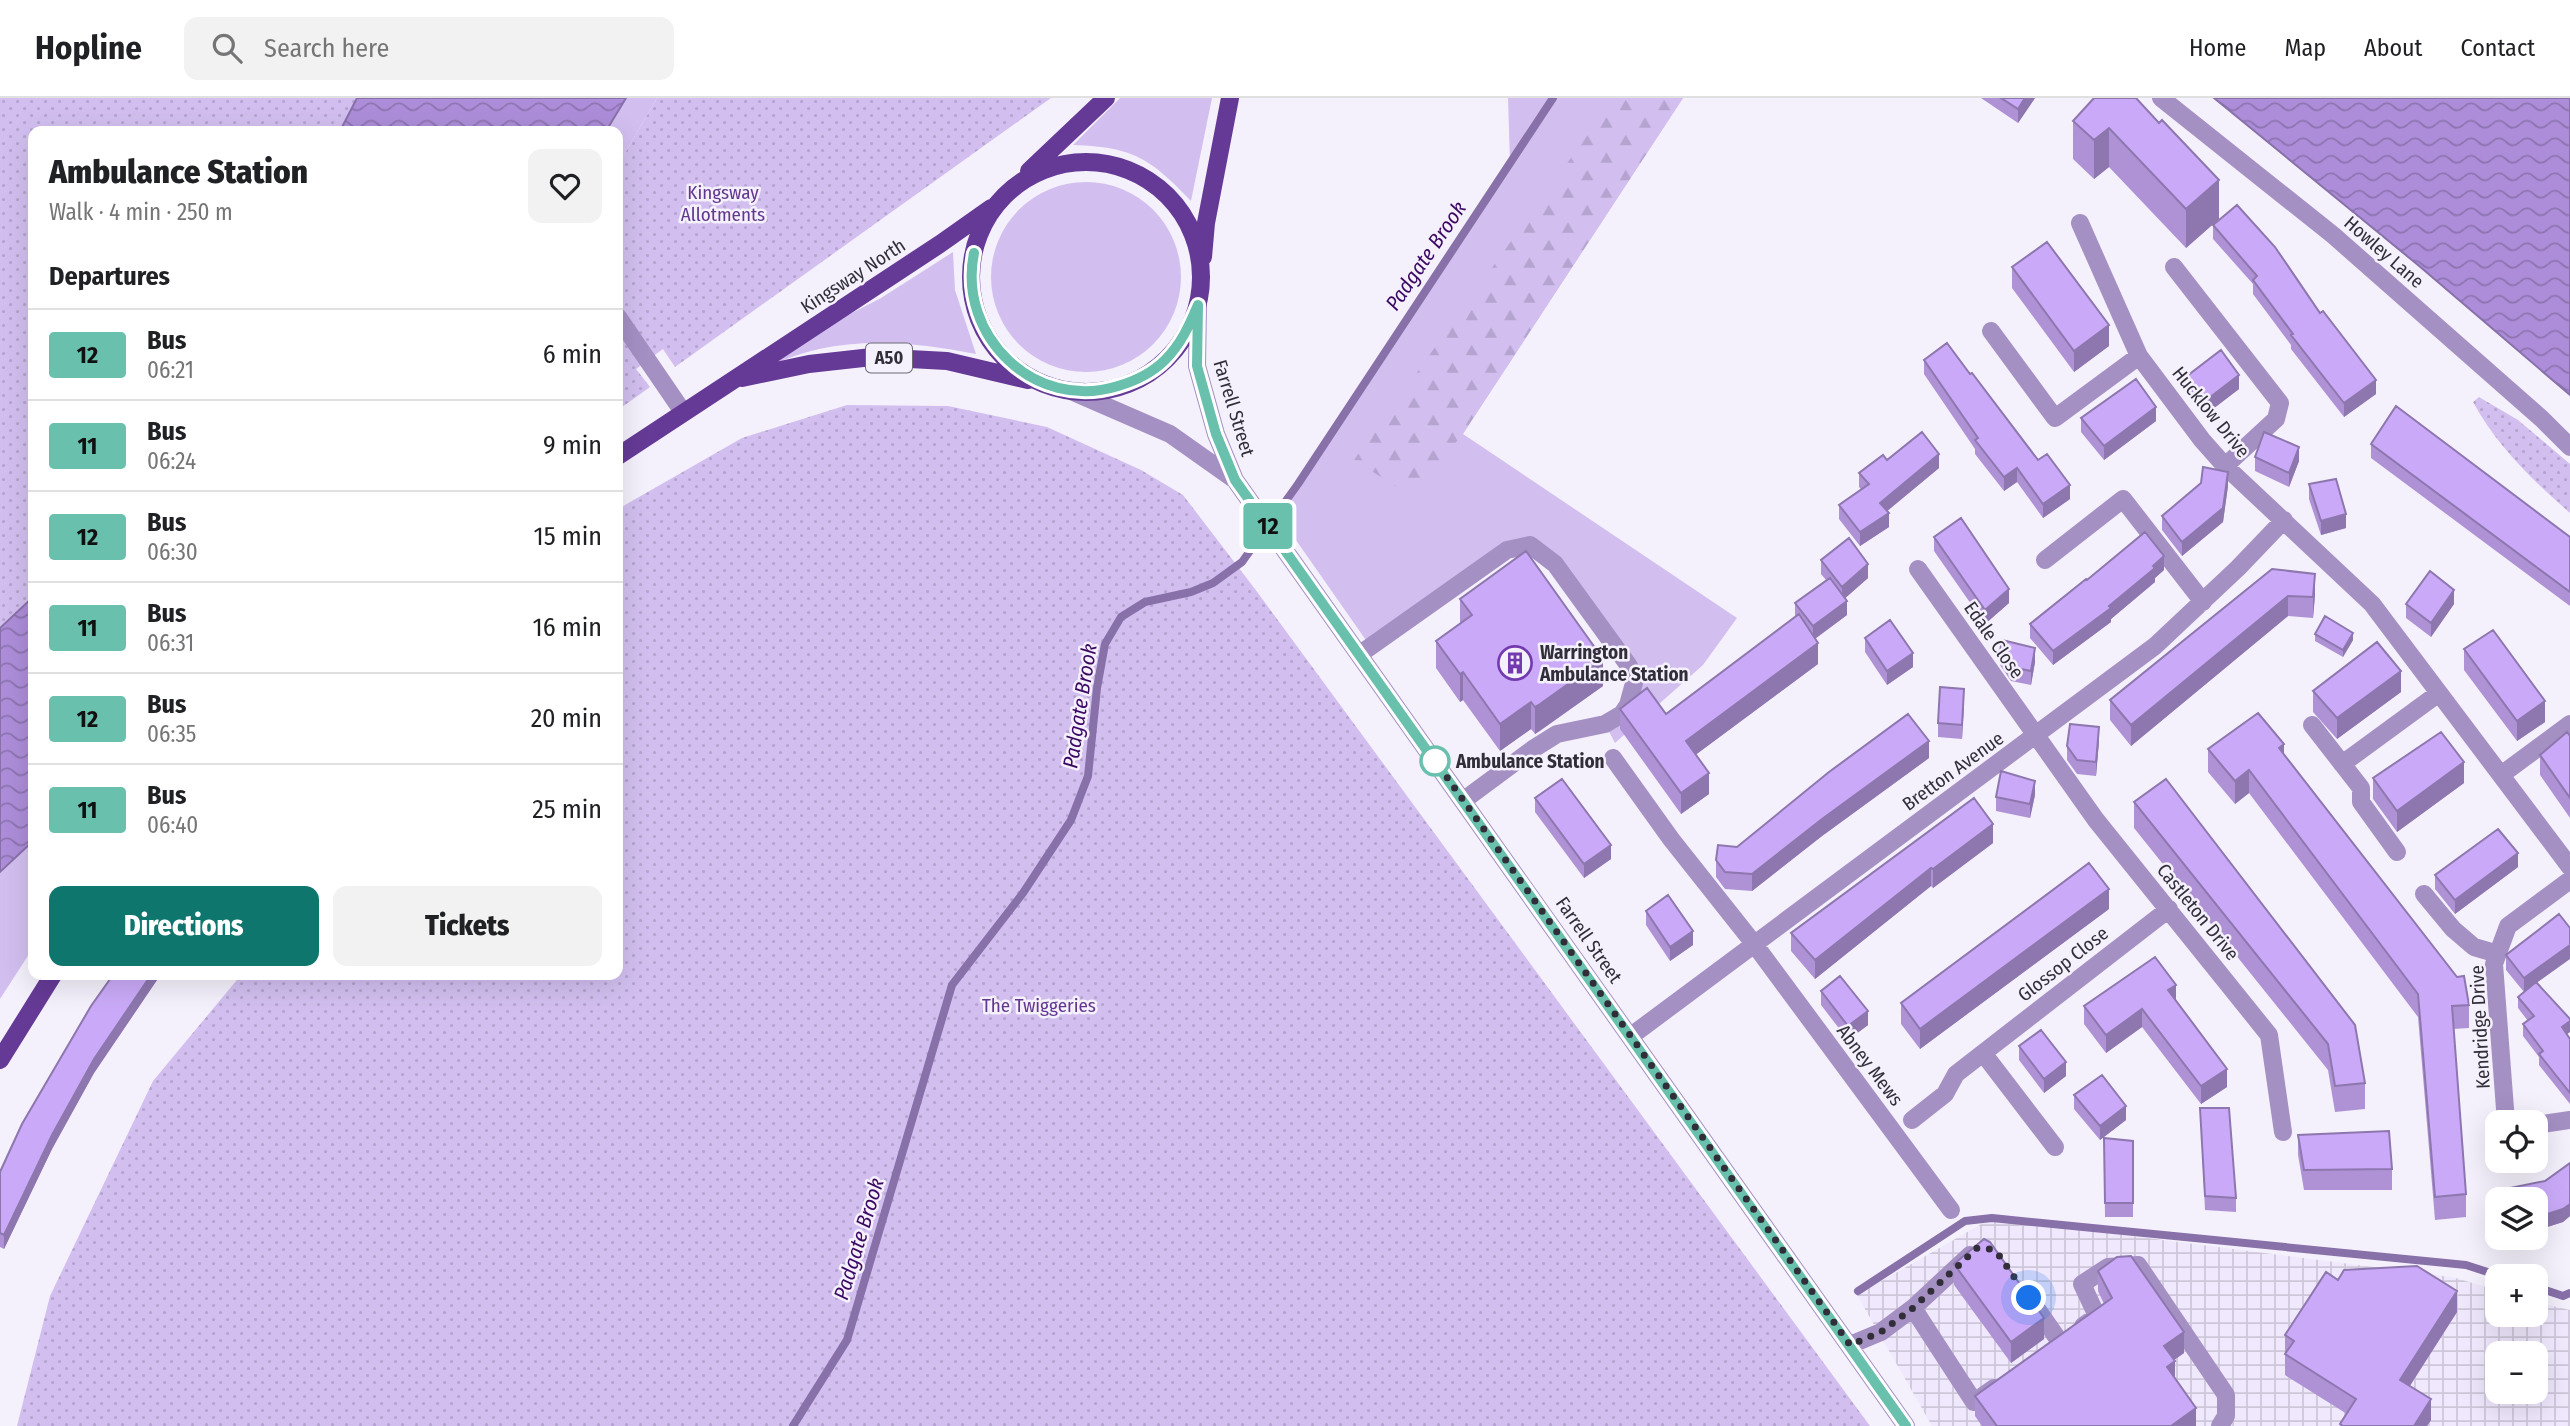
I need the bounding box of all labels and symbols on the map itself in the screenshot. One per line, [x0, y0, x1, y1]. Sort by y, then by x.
park label: Kingsway Allotments [681, 181, 765, 226]
water label: Padgate Brook [1380, 197, 1472, 315]
street label: Howley Lane [2339, 211, 2429, 293]
street label: Kingsway North [796, 234, 910, 318]
road number: A50 [866, 344, 912, 372]
street label: Farrell Street [1208, 357, 1260, 460]
street label: Hucklow Drive [2167, 362, 2255, 462]
line badge: 12 [1236, 503, 1300, 549]
street label: Edale Close [1959, 597, 2029, 683]
place label: Warrington Ambulance Station [1539, 641, 1689, 686]
water label: Padgate Brook [1057, 642, 1103, 770]
building icon: Warrington Ambulance Station [1496, 644, 1534, 682]
street label: Bretton Avenue [1898, 727, 2008, 815]
marker: Ambulance Station [1420, 746, 1450, 776]
place label: Ambulance Station [1455, 750, 1605, 773]
street label: Castleton Drive [2152, 859, 2244, 965]
street label: Farrell Street [1551, 893, 1628, 988]
street label: Glossop Close [2013, 922, 2113, 1006]
street label: Kendridge Drive [2465, 965, 2495, 1089]
park label: The Twiggeries [982, 994, 1096, 1017]
street label: Abney Mews [1832, 1020, 1908, 1110]
water label: Padgate Brook [828, 1175, 890, 1303]
your location [2011, 1280, 2046, 1315]

